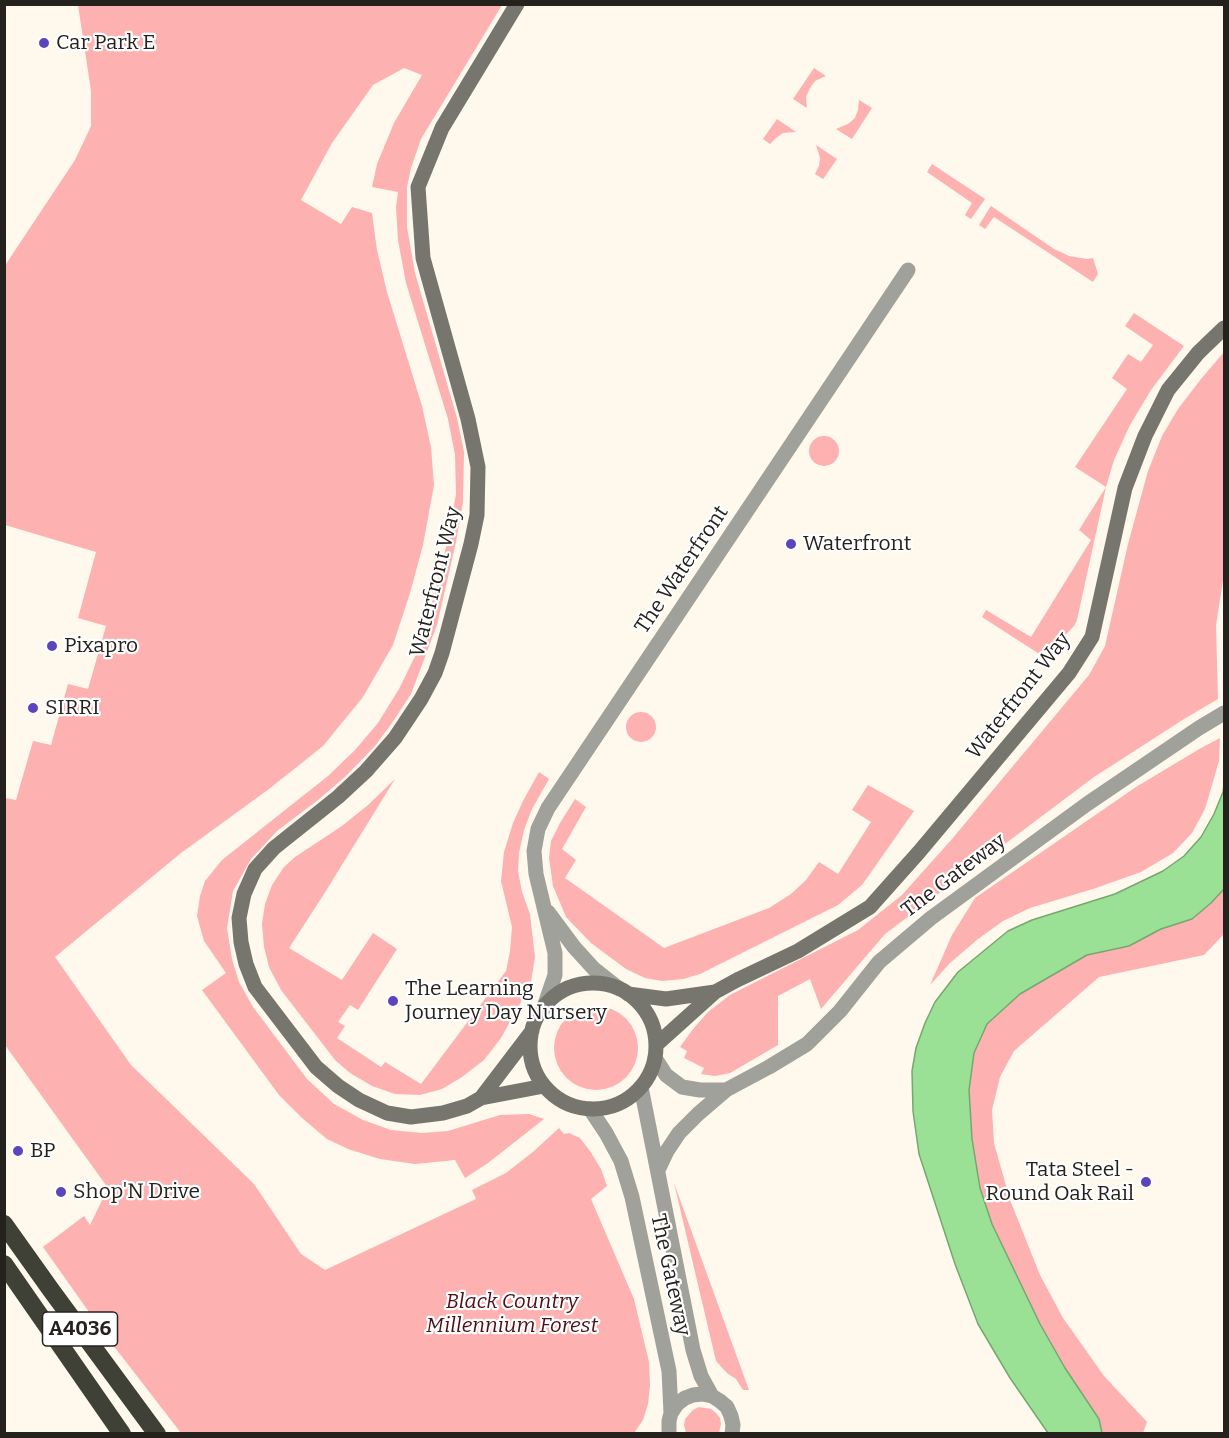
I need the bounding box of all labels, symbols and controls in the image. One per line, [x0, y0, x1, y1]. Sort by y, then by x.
place label: Car Park E [56, 30, 156, 56]
marker: Car Park E [37, 36, 51, 50]
street label: The Waterfront [630, 501, 734, 639]
street label: Waterfront Way [405, 504, 467, 660]
place label: Waterfront [803, 531, 911, 557]
marker: Waterfront [784, 537, 798, 551]
street label: Waterfront Way [962, 627, 1076, 765]
place label: Pixapro [64, 633, 138, 659]
marker: Pixapro [45, 639, 59, 653]
place label: SIRRI [45, 695, 100, 721]
marker: SIRRI [26, 701, 40, 715]
street label: The Gateway [897, 829, 1011, 923]
place label: The Learning Journey Day Nursery [405, 976, 607, 1026]
marker: The Learning Journey Day Nursery [386, 994, 400, 1008]
place label: BP [30, 1138, 55, 1164]
marker: BP [11, 1144, 25, 1158]
place label: Tata Steel - Round Oak Rail [986, 1157, 1134, 1207]
marker: Tata Steel - Round Oak Rail [1139, 1175, 1153, 1189]
place label: Shop'N Drive [73, 1179, 200, 1205]
marker: Shop'N Drive [54, 1185, 68, 1199]
street label: The Gateway [645, 1212, 695, 1338]
park label: Black Country Millennium Forest [426, 1289, 598, 1339]
road number: A4036 [42, 1312, 118, 1346]

